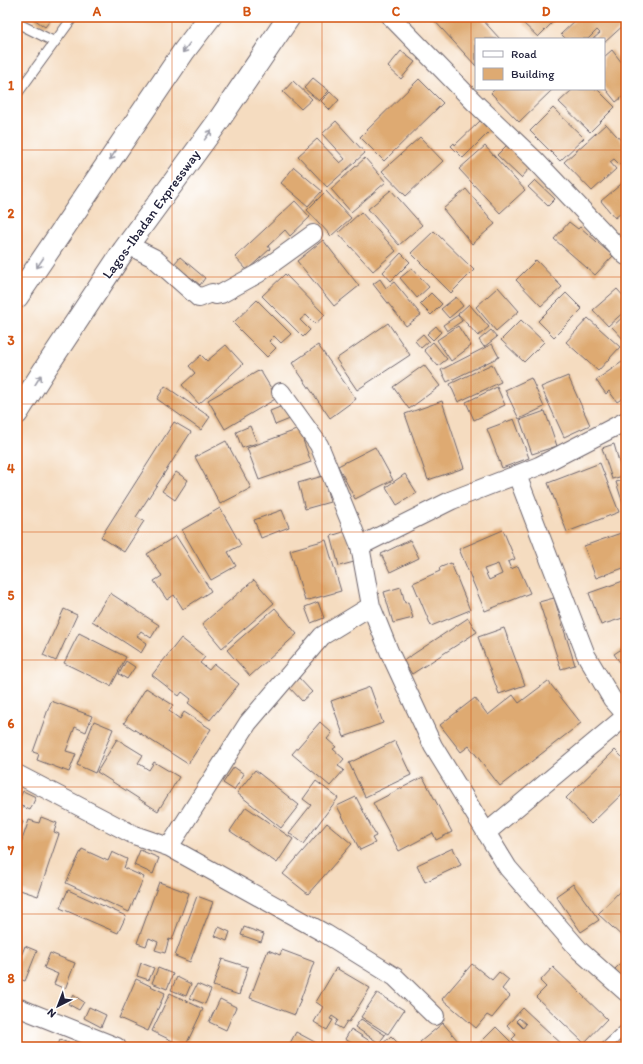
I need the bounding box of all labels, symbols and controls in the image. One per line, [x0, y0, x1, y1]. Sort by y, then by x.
text: A [92, 4, 102, 19]
text: B [243, 4, 252, 19]
text: C [392, 4, 401, 19]
text: D [542, 4, 551, 19]
legend [475, 38, 605, 90]
one-way arrow [182, 42, 190, 53]
text: Road [511, 47, 537, 61]
text: Building [511, 67, 555, 81]
text: 1 [8, 78, 14, 93]
one-way arrow [204, 130, 212, 141]
street label: Lagos-Ibadan Expressway [99, 146, 204, 282]
one-way arrow [109, 150, 117, 161]
text: 2 [8, 206, 15, 221]
one-way arrow [36, 257, 44, 268]
text: 3 [7, 333, 15, 348]
one-way arrow [34, 374, 42, 386]
text: 4 [7, 461, 15, 476]
text: 5 [8, 588, 15, 603]
text: 6 [8, 716, 15, 731]
text: 7 [7, 843, 15, 858]
text: 8 [7, 971, 15, 986]
north arrow [38, 986, 78, 1026]
text: N [45, 1006, 59, 1020]

